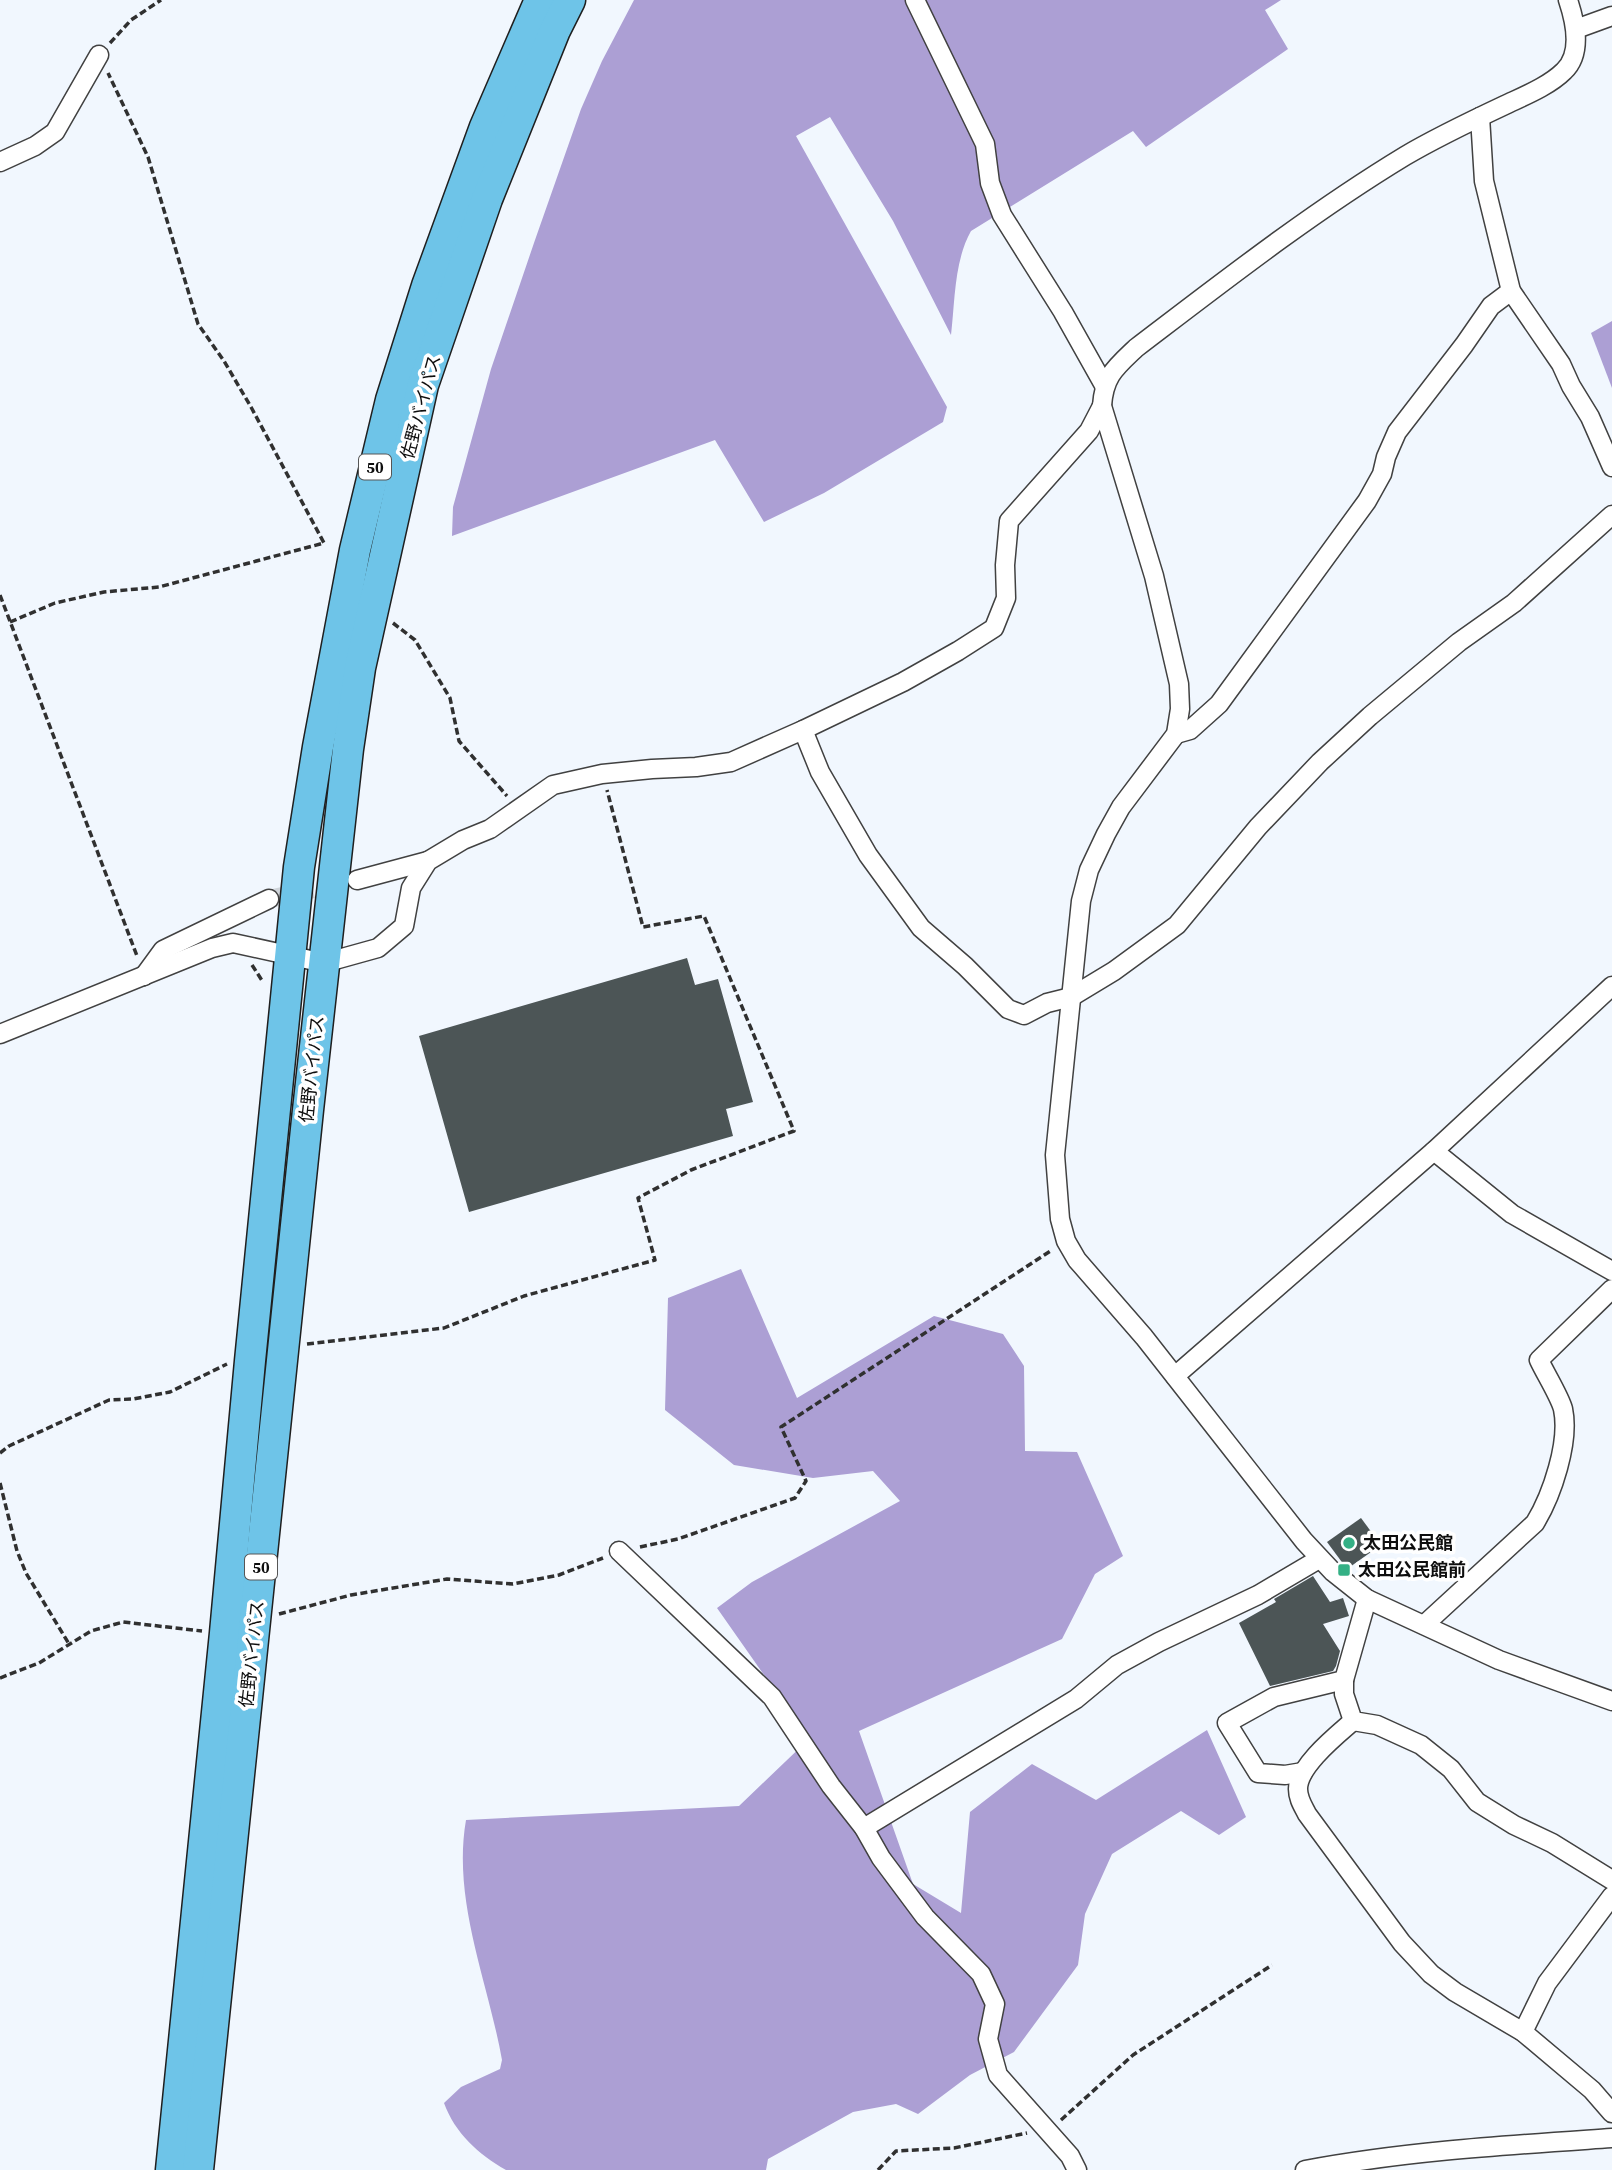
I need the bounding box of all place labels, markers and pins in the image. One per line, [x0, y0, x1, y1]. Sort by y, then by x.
place label: 太田公民館 [1363, 1530, 1453, 1555]
marker: 太田公民館 [1341, 1535, 1357, 1551]
place label: 太田公民館前 [1358, 1557, 1466, 1582]
marker: 太田公民館前 [1336, 1562, 1352, 1578]

